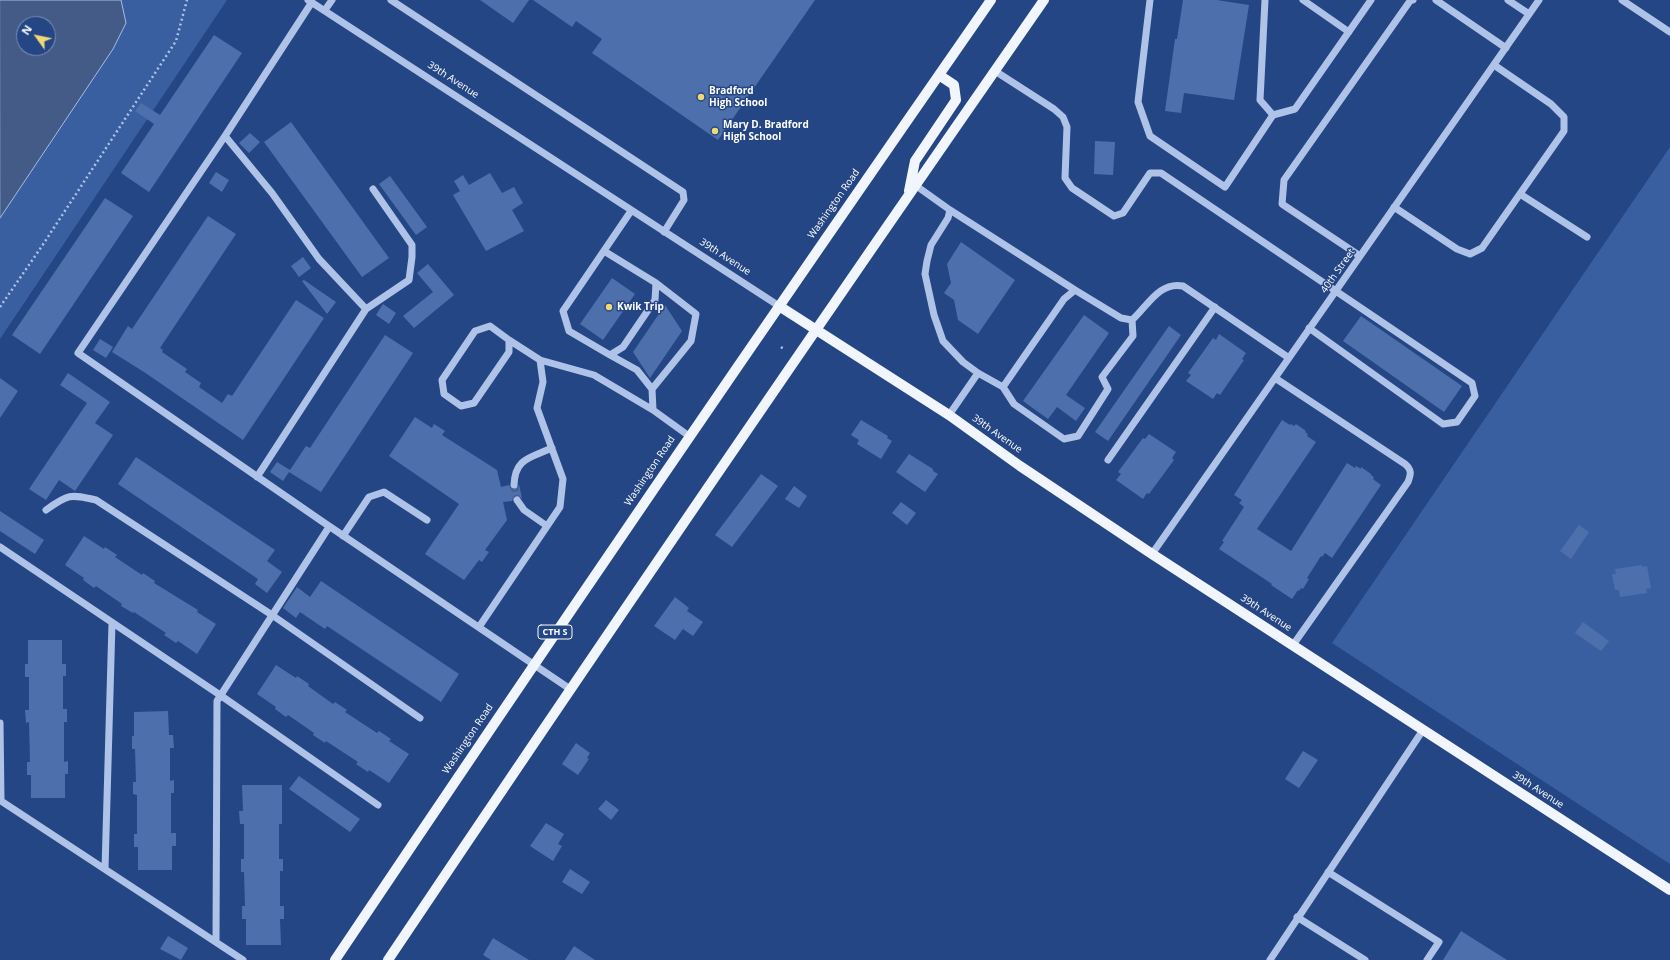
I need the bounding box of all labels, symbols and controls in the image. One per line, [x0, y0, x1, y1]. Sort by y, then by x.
north arrow [16, 16, 56, 56]
text: N [18, 22, 35, 38]
street label: 39th Avenue [425, 59, 481, 101]
place label: Bradford High School [709, 85, 767, 108]
marker: Bradford High School [696, 92, 706, 102]
place label: Mary D. Bradford High School [723, 119, 809, 142]
marker: Mary D. Bradford High School [710, 126, 720, 136]
street label: Washington Road [806, 167, 862, 241]
street label: 39th Avenue [697, 236, 753, 278]
street label: 40th Street [1318, 246, 1358, 296]
place label: Kwik Trip [617, 301, 664, 313]
marker: Kwik Trip [604, 302, 614, 312]
street label: 39th Avenue [970, 412, 1024, 456]
street label: Washington Road [622, 434, 678, 508]
street label: 39th Avenue [1238, 592, 1294, 634]
road number: CTH S [538, 625, 572, 639]
street label: Washington Road [440, 702, 496, 776]
street label: 39th Avenue [1510, 769, 1566, 811]

